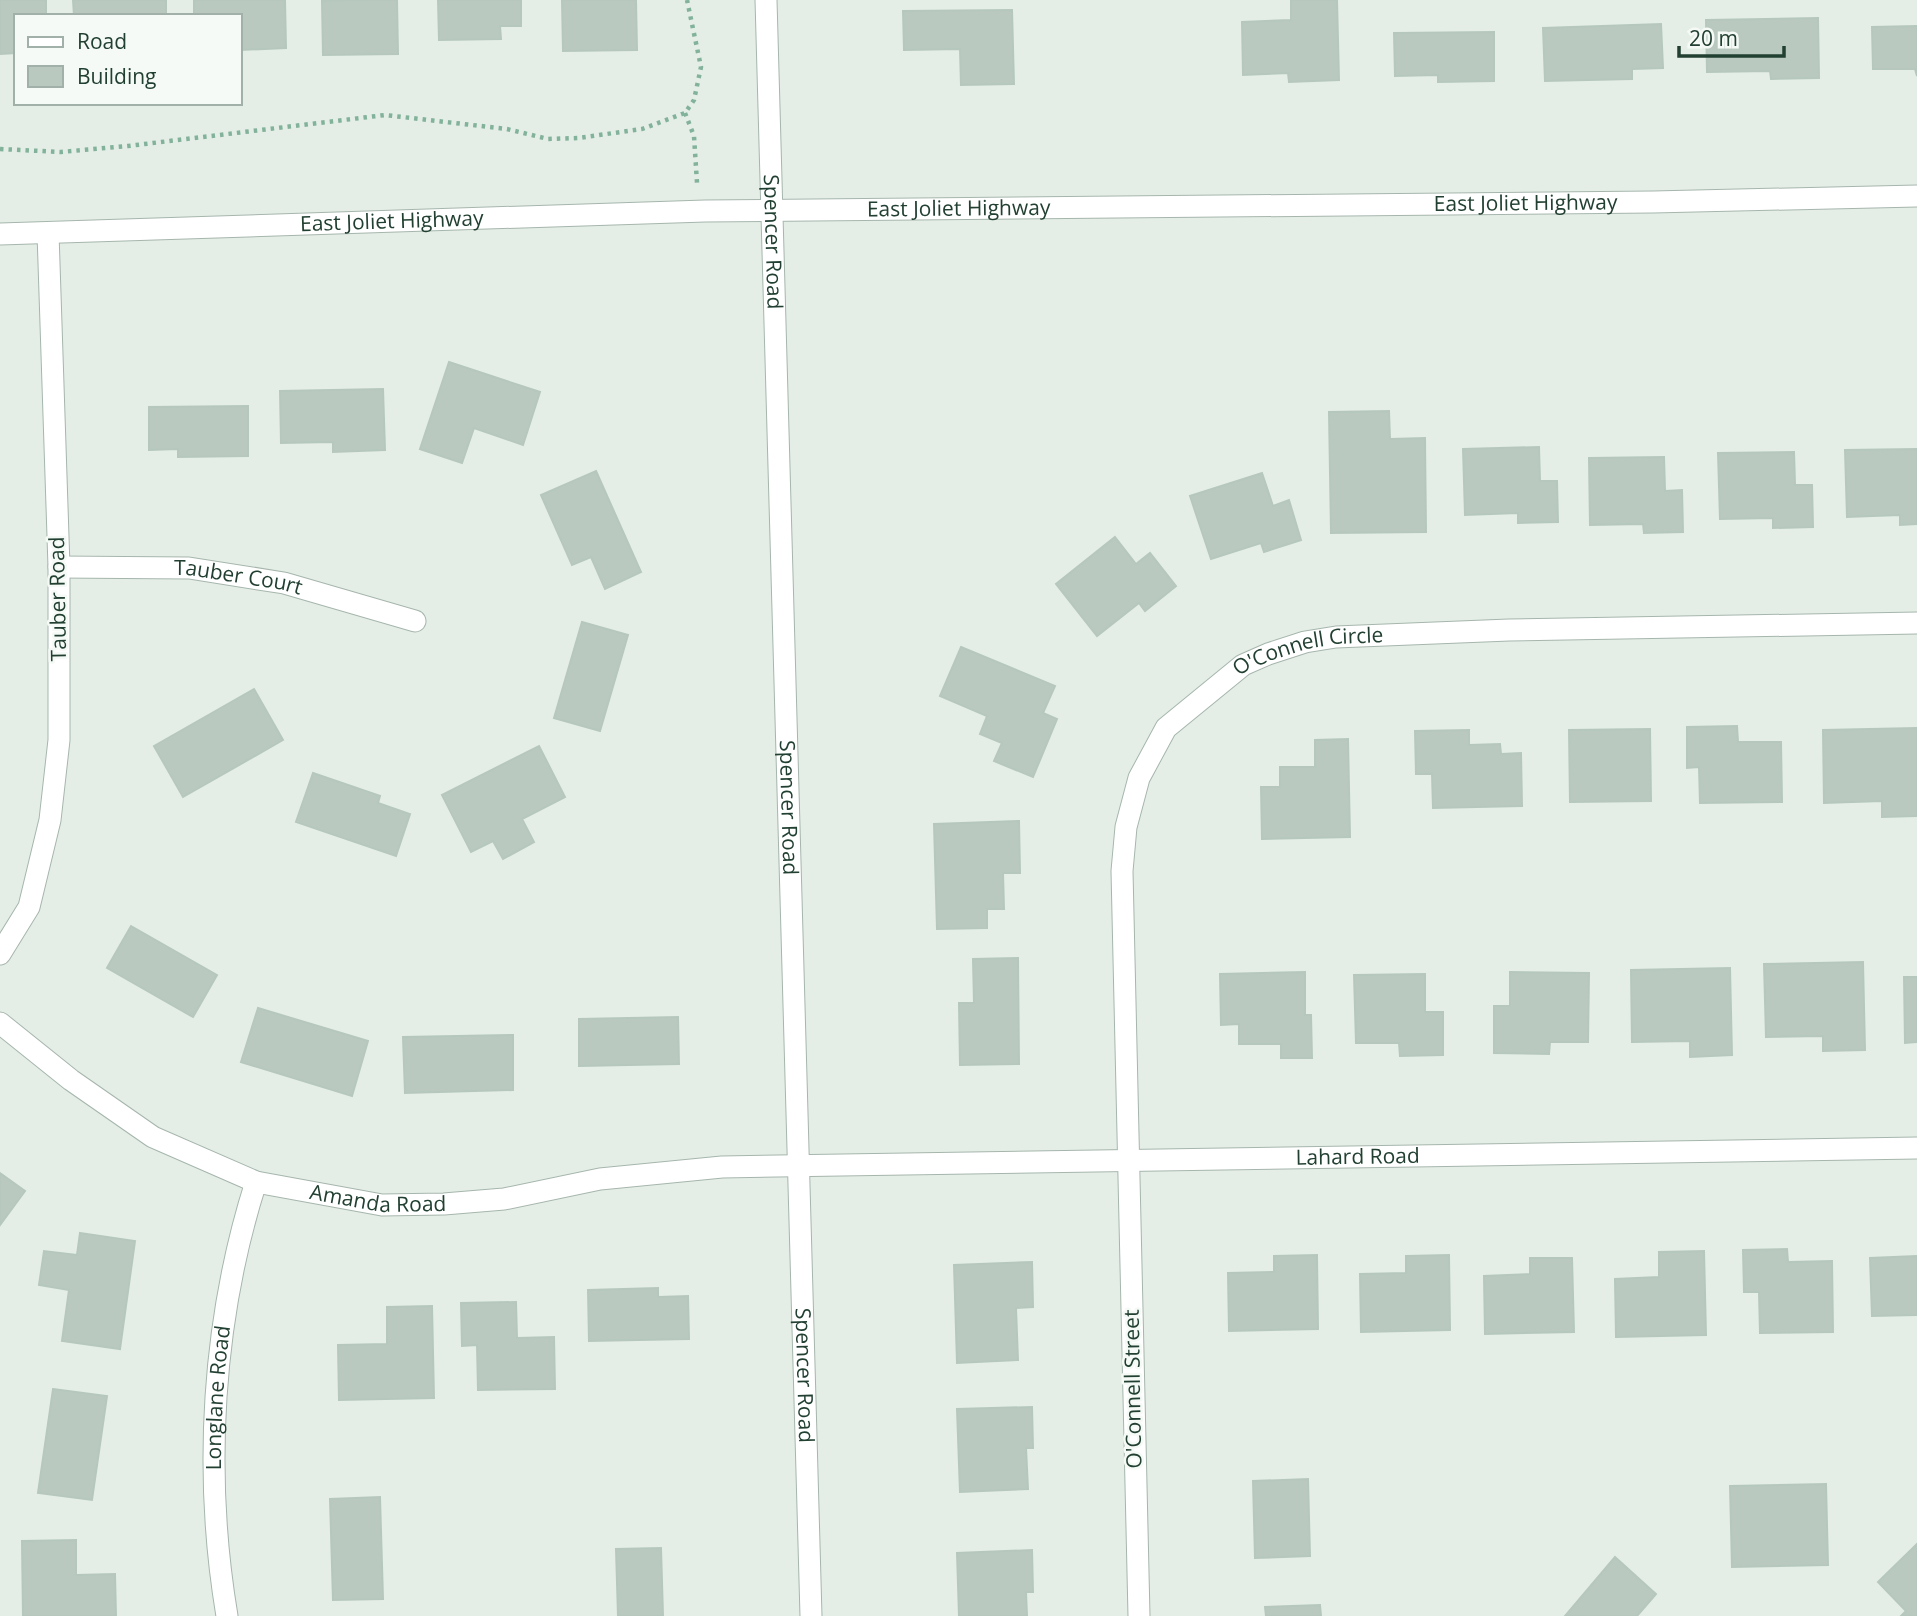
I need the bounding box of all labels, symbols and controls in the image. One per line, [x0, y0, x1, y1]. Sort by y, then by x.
legend [14, 14, 242, 105]
scale bar [1679, 14, 1784, 58]
text: 20 m [1689, 24, 1738, 52]
text: Road [77, 27, 127, 55]
text: Building [77, 62, 156, 90]
street label: Spencer Road [758, 174, 790, 310]
street label: East Joliet Highway [1434, 187, 1618, 217]
street label: East Joliet Highway [867, 193, 1051, 222]
street label: East Joliet Highway [300, 203, 484, 237]
street label: Tauber Road [42, 536, 72, 662]
street label: Tauber Court [174, 553, 306, 601]
street label: O'Connell Circle [1226, 620, 1384, 681]
street label: Spencer Road [774, 740, 805, 876]
street label: Lahard Road [1295, 1141, 1420, 1171]
street label: Amanda Road [308, 1177, 447, 1218]
street label: Spencer Road [789, 1308, 821, 1443]
street label: O'Connell Street [1117, 1309, 1147, 1469]
street label: Longlane Road [199, 1324, 236, 1470]

